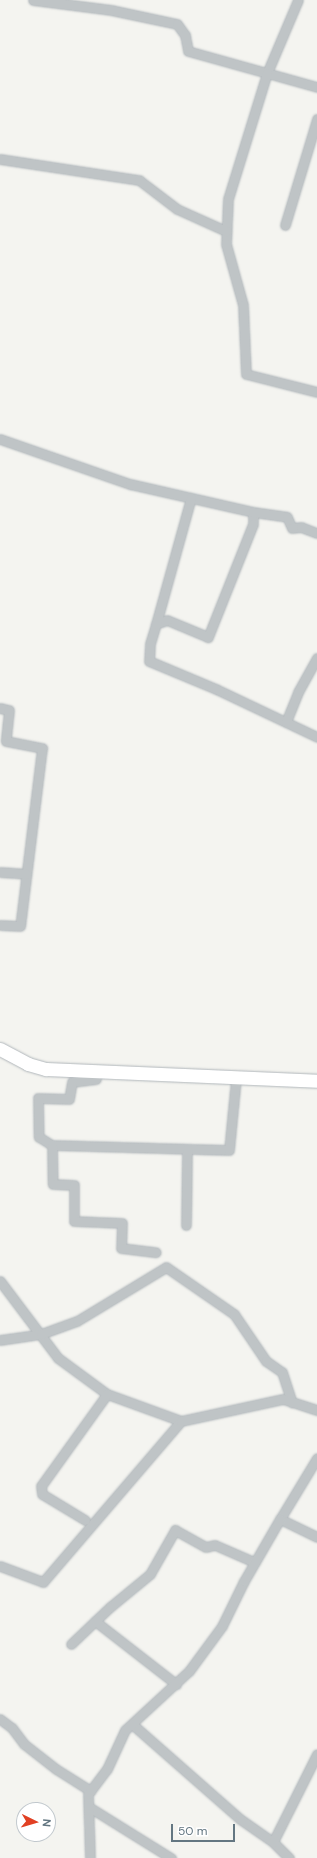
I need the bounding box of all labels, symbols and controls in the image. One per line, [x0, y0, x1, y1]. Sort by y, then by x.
north arrow [16, 1802, 56, 1842]
scale bar [173, 1816, 237, 1842]
text: N [40, 1818, 54, 1828]
text: 50 m [178, 1823, 207, 1839]

